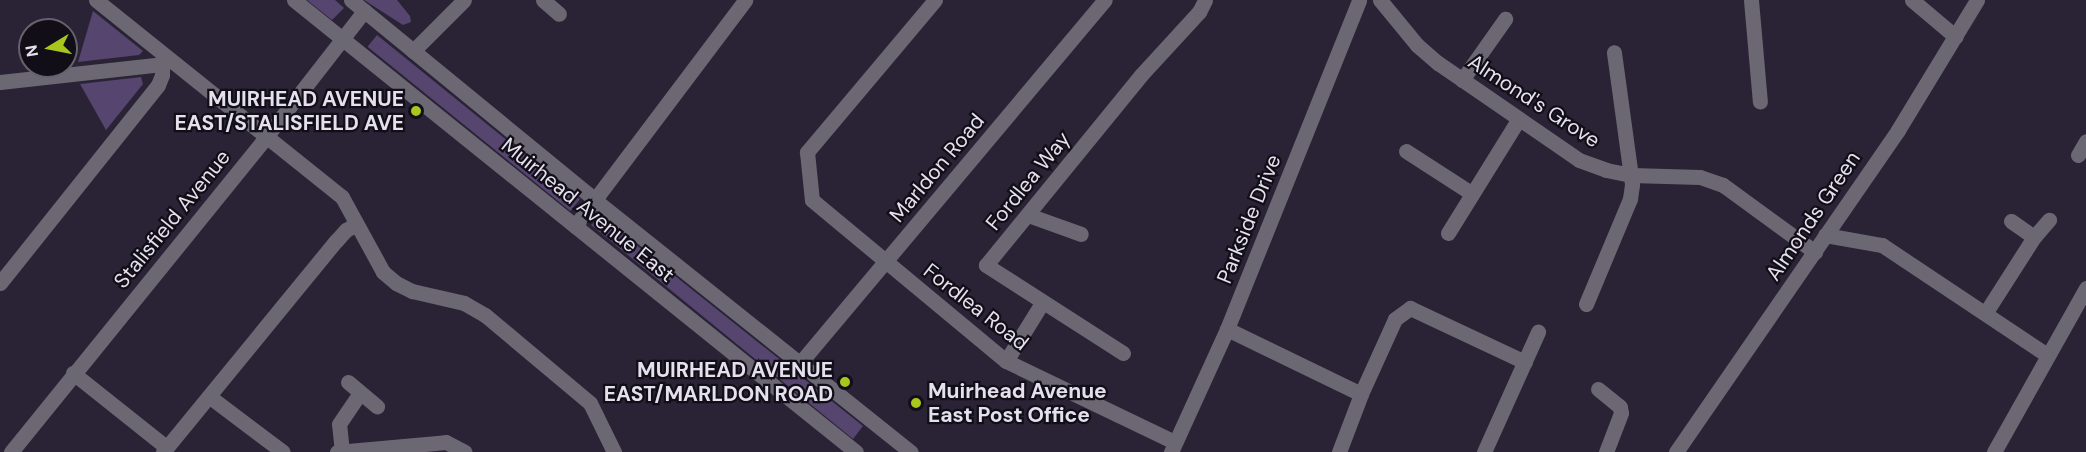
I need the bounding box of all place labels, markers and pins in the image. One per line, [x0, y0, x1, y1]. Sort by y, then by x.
place label: MUIRHEAD AVENUE EAST/STALISFIELD AVE [174, 86, 404, 136]
marker: MUIRHEAD AVENUE EAST/STALISFIELD AVE [409, 104, 423, 118]
place label: MUIRHEAD AVENUE EAST/MARLDON ROAD [604, 357, 833, 407]
marker: MUIRHEAD AVENUE EAST/MARLDON ROAD [838, 375, 852, 389]
place label: Muirhead Avenue East Post Office [928, 378, 1107, 428]
marker: Muirhead Avenue East Post Office [909, 396, 923, 410]

